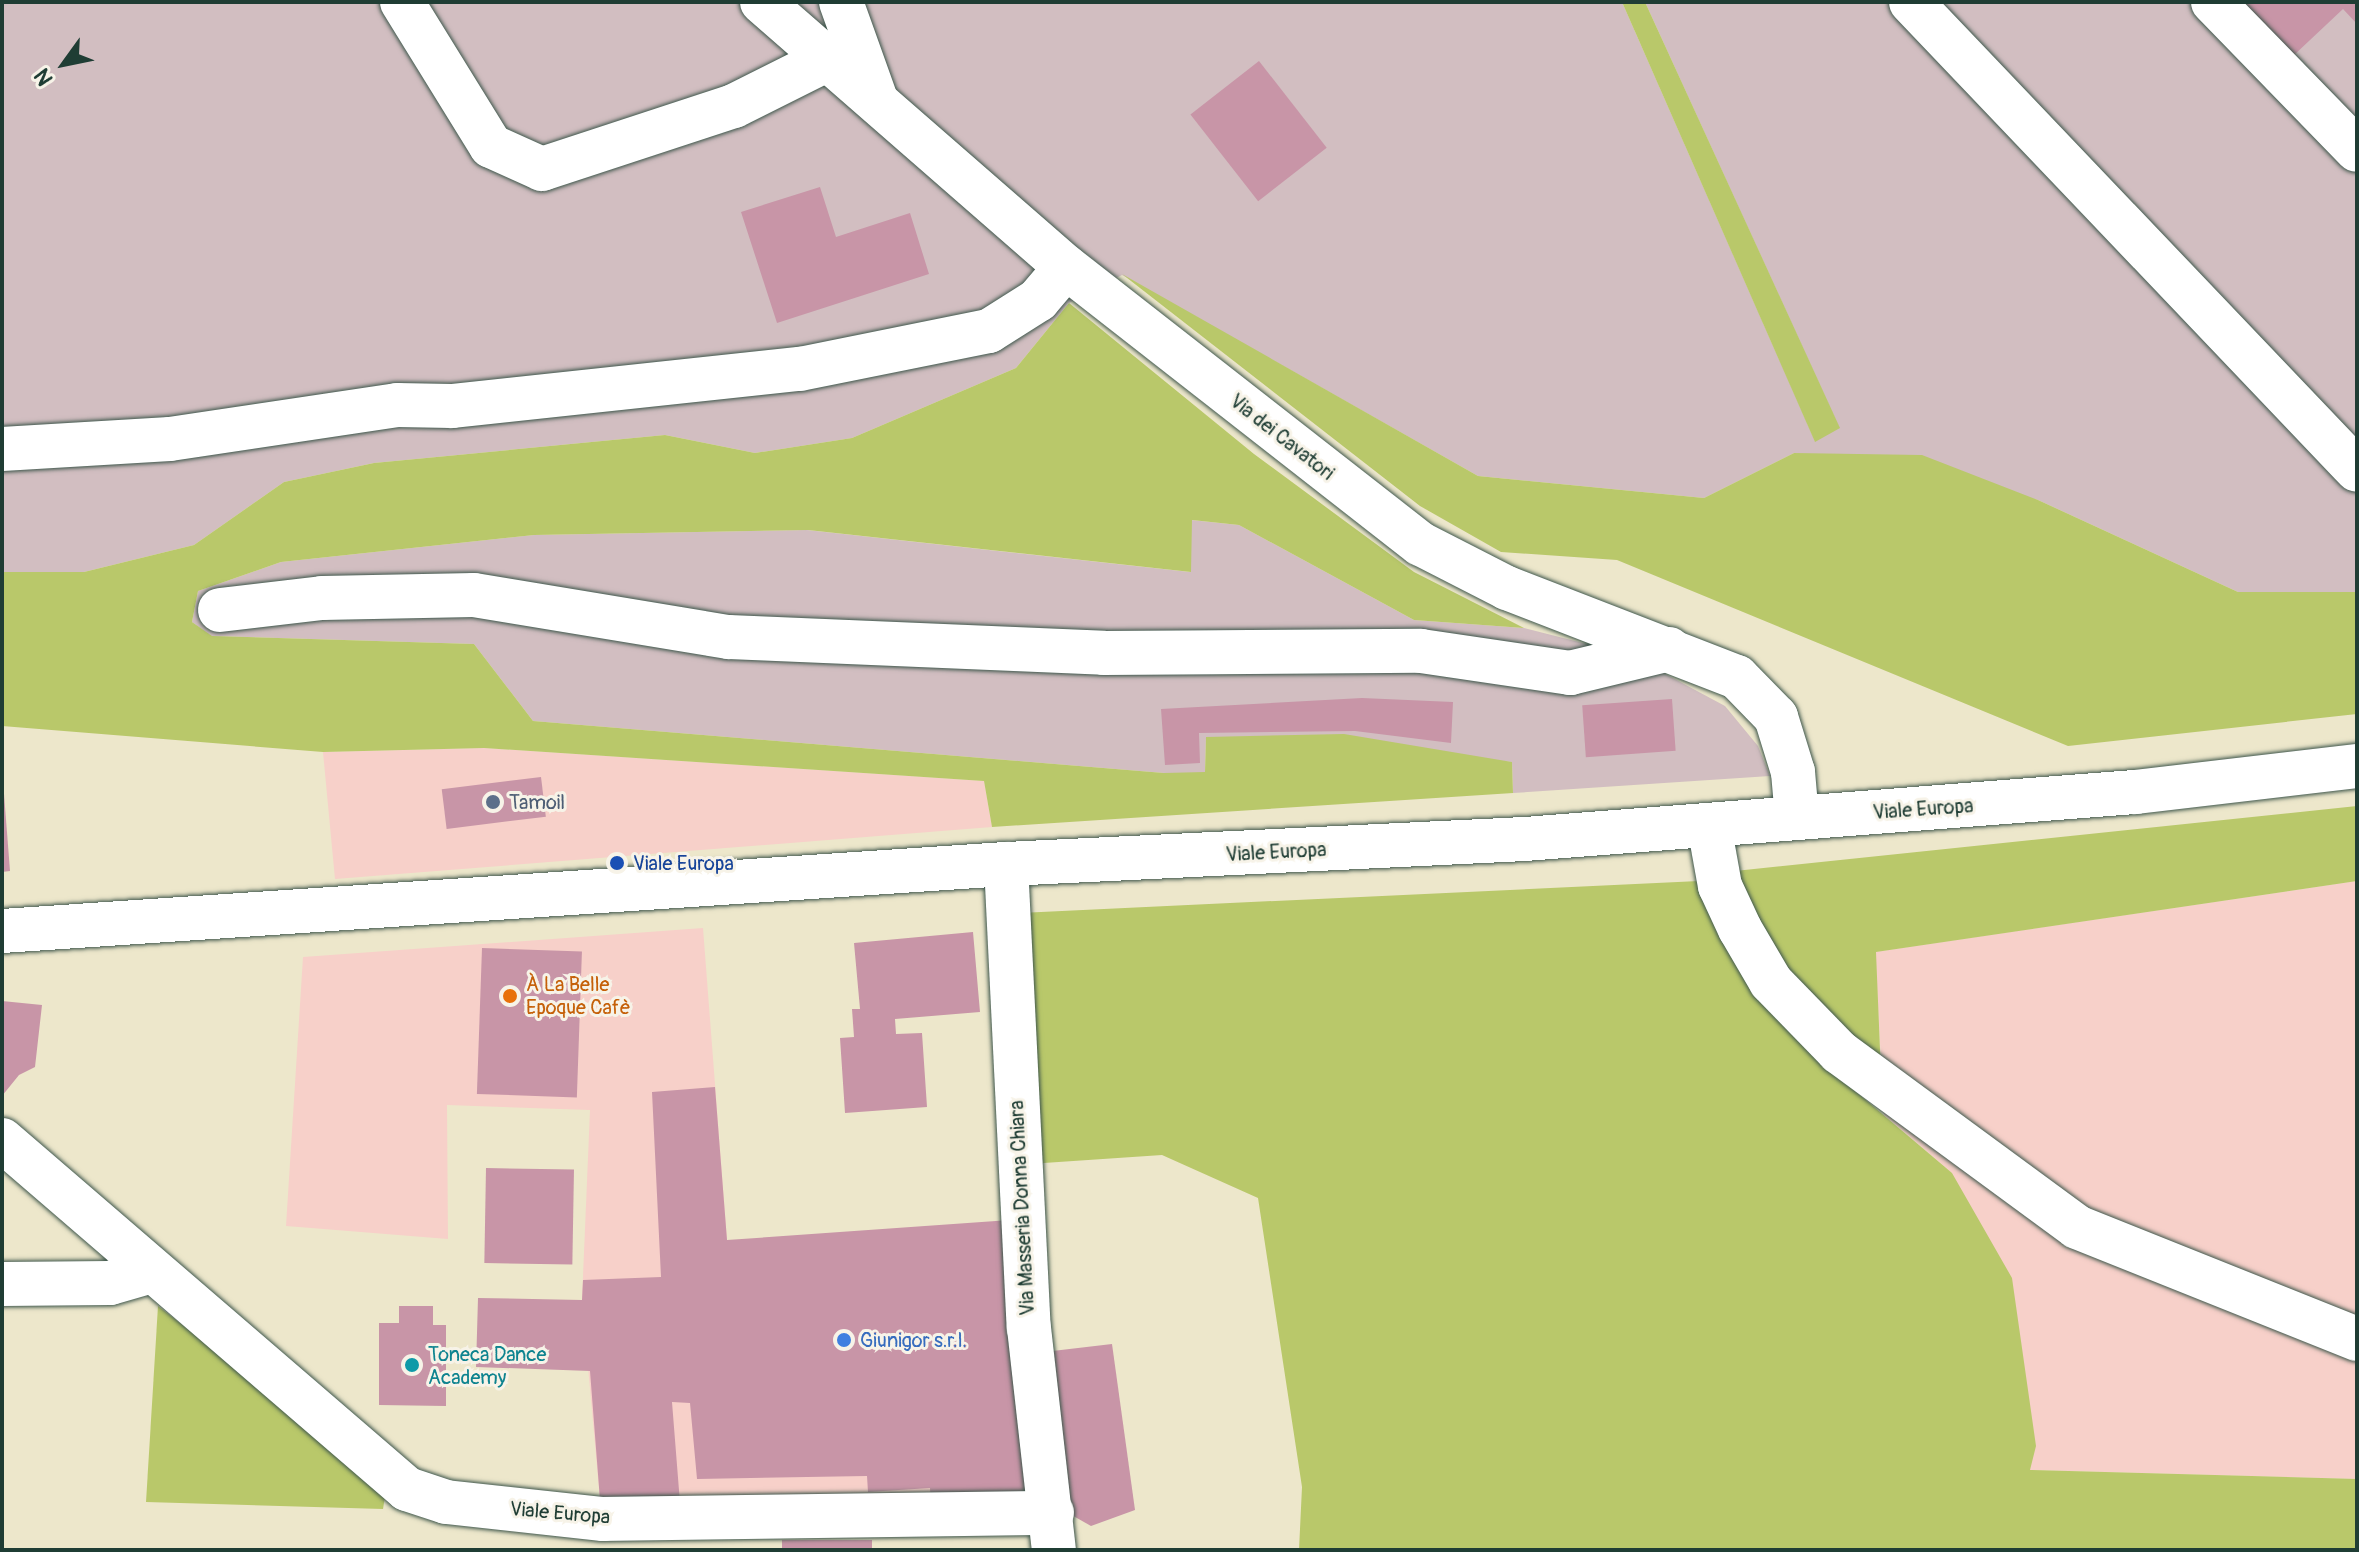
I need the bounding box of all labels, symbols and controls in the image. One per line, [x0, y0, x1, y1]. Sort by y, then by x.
north arrow [24, 24, 104, 104]
text: N [28, 63, 60, 91]
street label: Via dei Cavatori [1225, 389, 1339, 485]
place label: Tamoil [509, 790, 565, 814]
marker: Tamoil [484, 793, 502, 811]
street label: Viale Europa [1872, 794, 1974, 824]
street label: Viale Europa [1225, 837, 1327, 867]
place label: Viale Europa [633, 851, 734, 875]
marker: Viale Europa [608, 854, 626, 872]
place label: À La Belle Epoque Cafè [526, 972, 631, 1019]
marker: À La Belle Epoque Cafè [501, 987, 519, 1005]
street label: Via Masseria Donna Chiara [1004, 1100, 1040, 1316]
place label: Giunigor s.r.l. [860, 1328, 967, 1352]
marker: Giunigor s.r.l. [835, 1331, 853, 1349]
place label: Toneca Dance Academy [428, 1342, 546, 1389]
marker: Toneca Dance Academy [403, 1356, 421, 1374]
street label: Viale Europa [509, 1497, 611, 1529]

